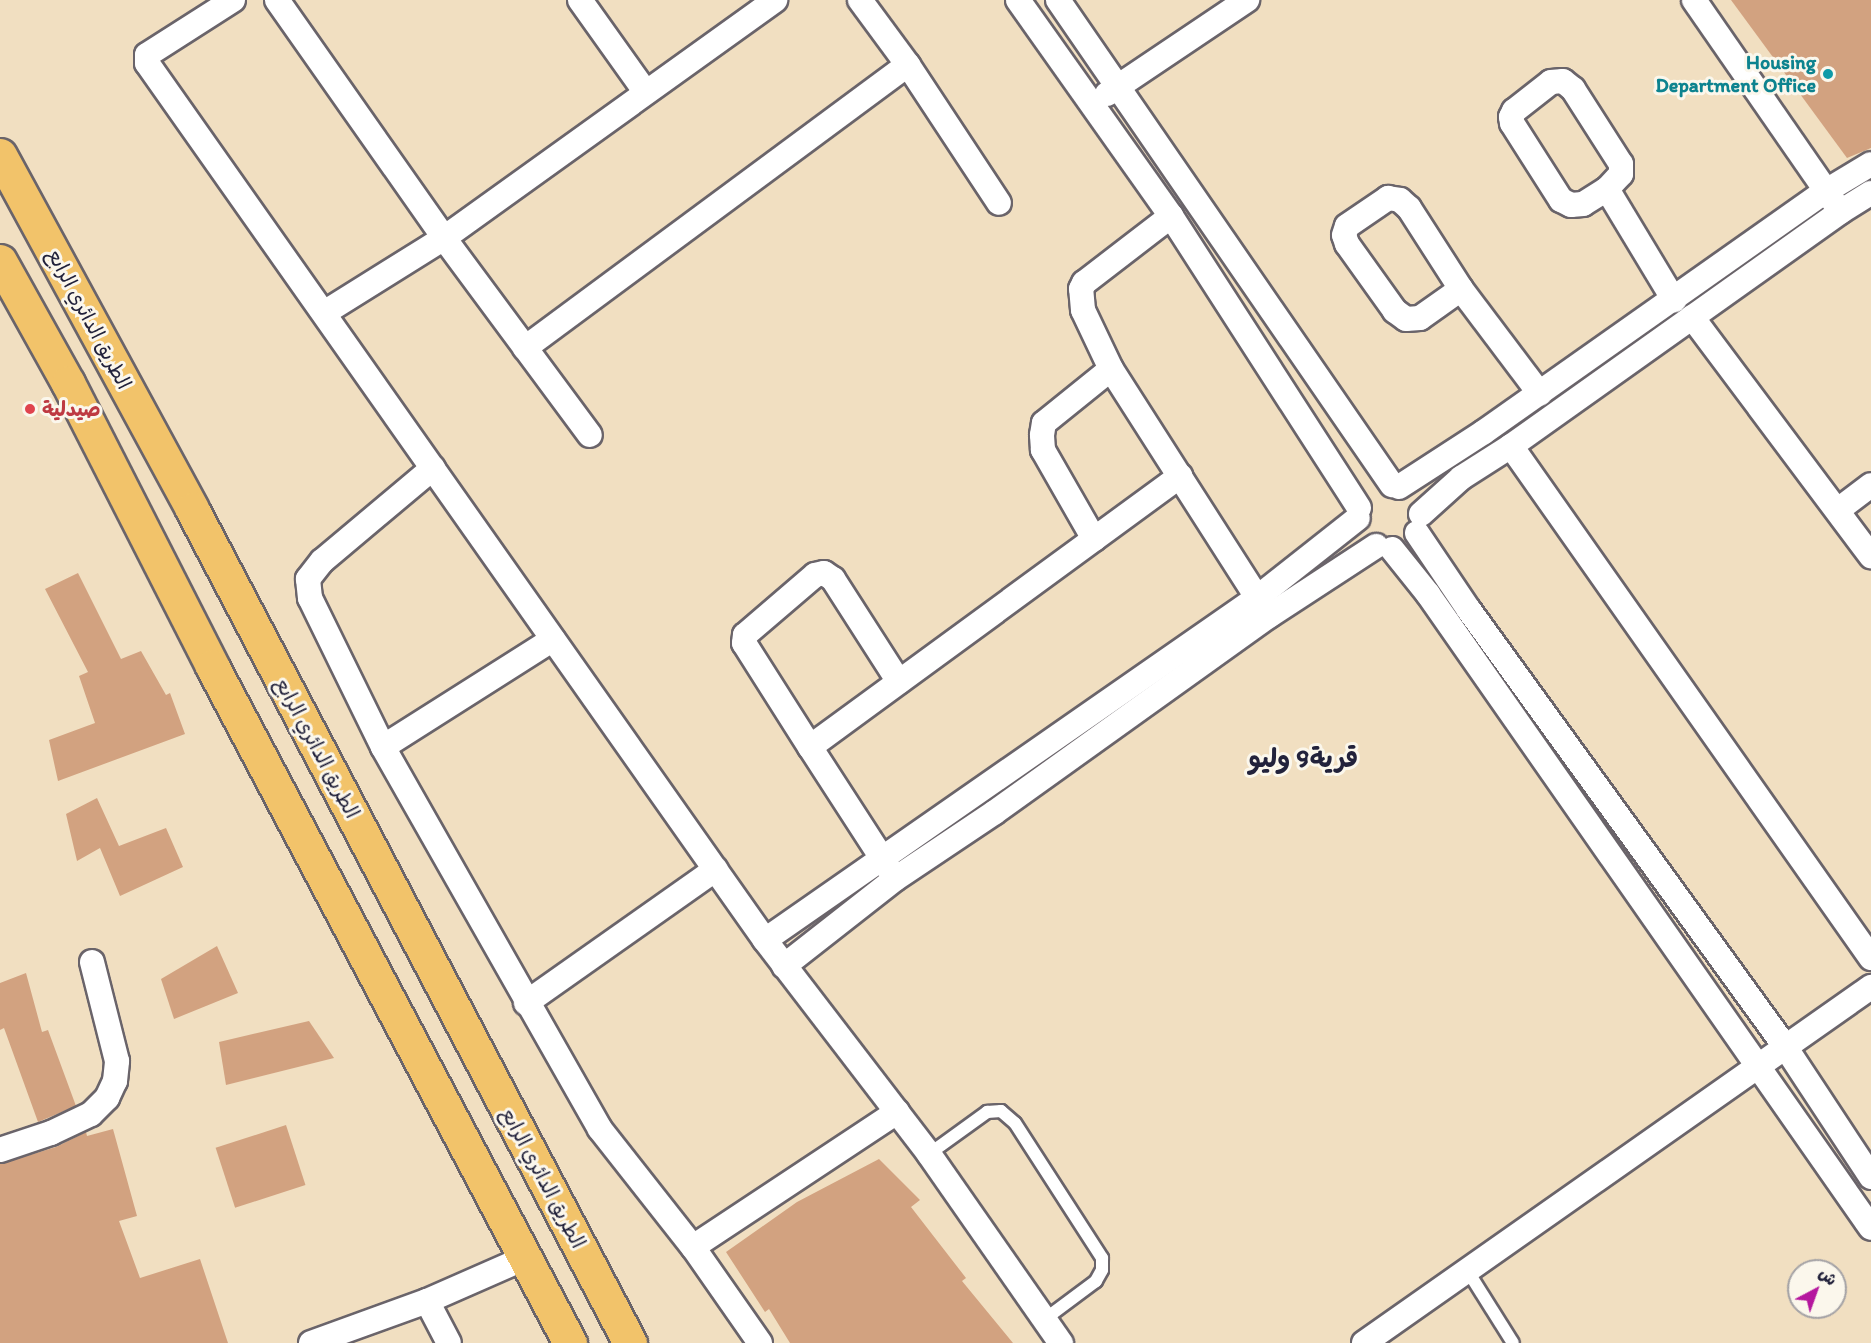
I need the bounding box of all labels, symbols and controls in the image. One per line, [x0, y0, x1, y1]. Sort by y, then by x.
place label: Housing Department Office [1656, 51, 1816, 98]
marker: Housing Department Office [1821, 67, 1835, 81]
street label: الطريق الدائري الرابع [42, 245, 136, 393]
place label: صيدلية [42, 397, 100, 421]
marker: صيدلية [23, 402, 37, 416]
street label: الطريق الدائري الرابع [270, 674, 364, 822]
district label: قرية9 وليو [1248, 743, 1358, 775]
street label: الطريق الدائري الرابع [496, 1104, 590, 1252]
north arrow [1787, 1259, 1847, 1319]
text: ش [1815, 1264, 1841, 1289]

